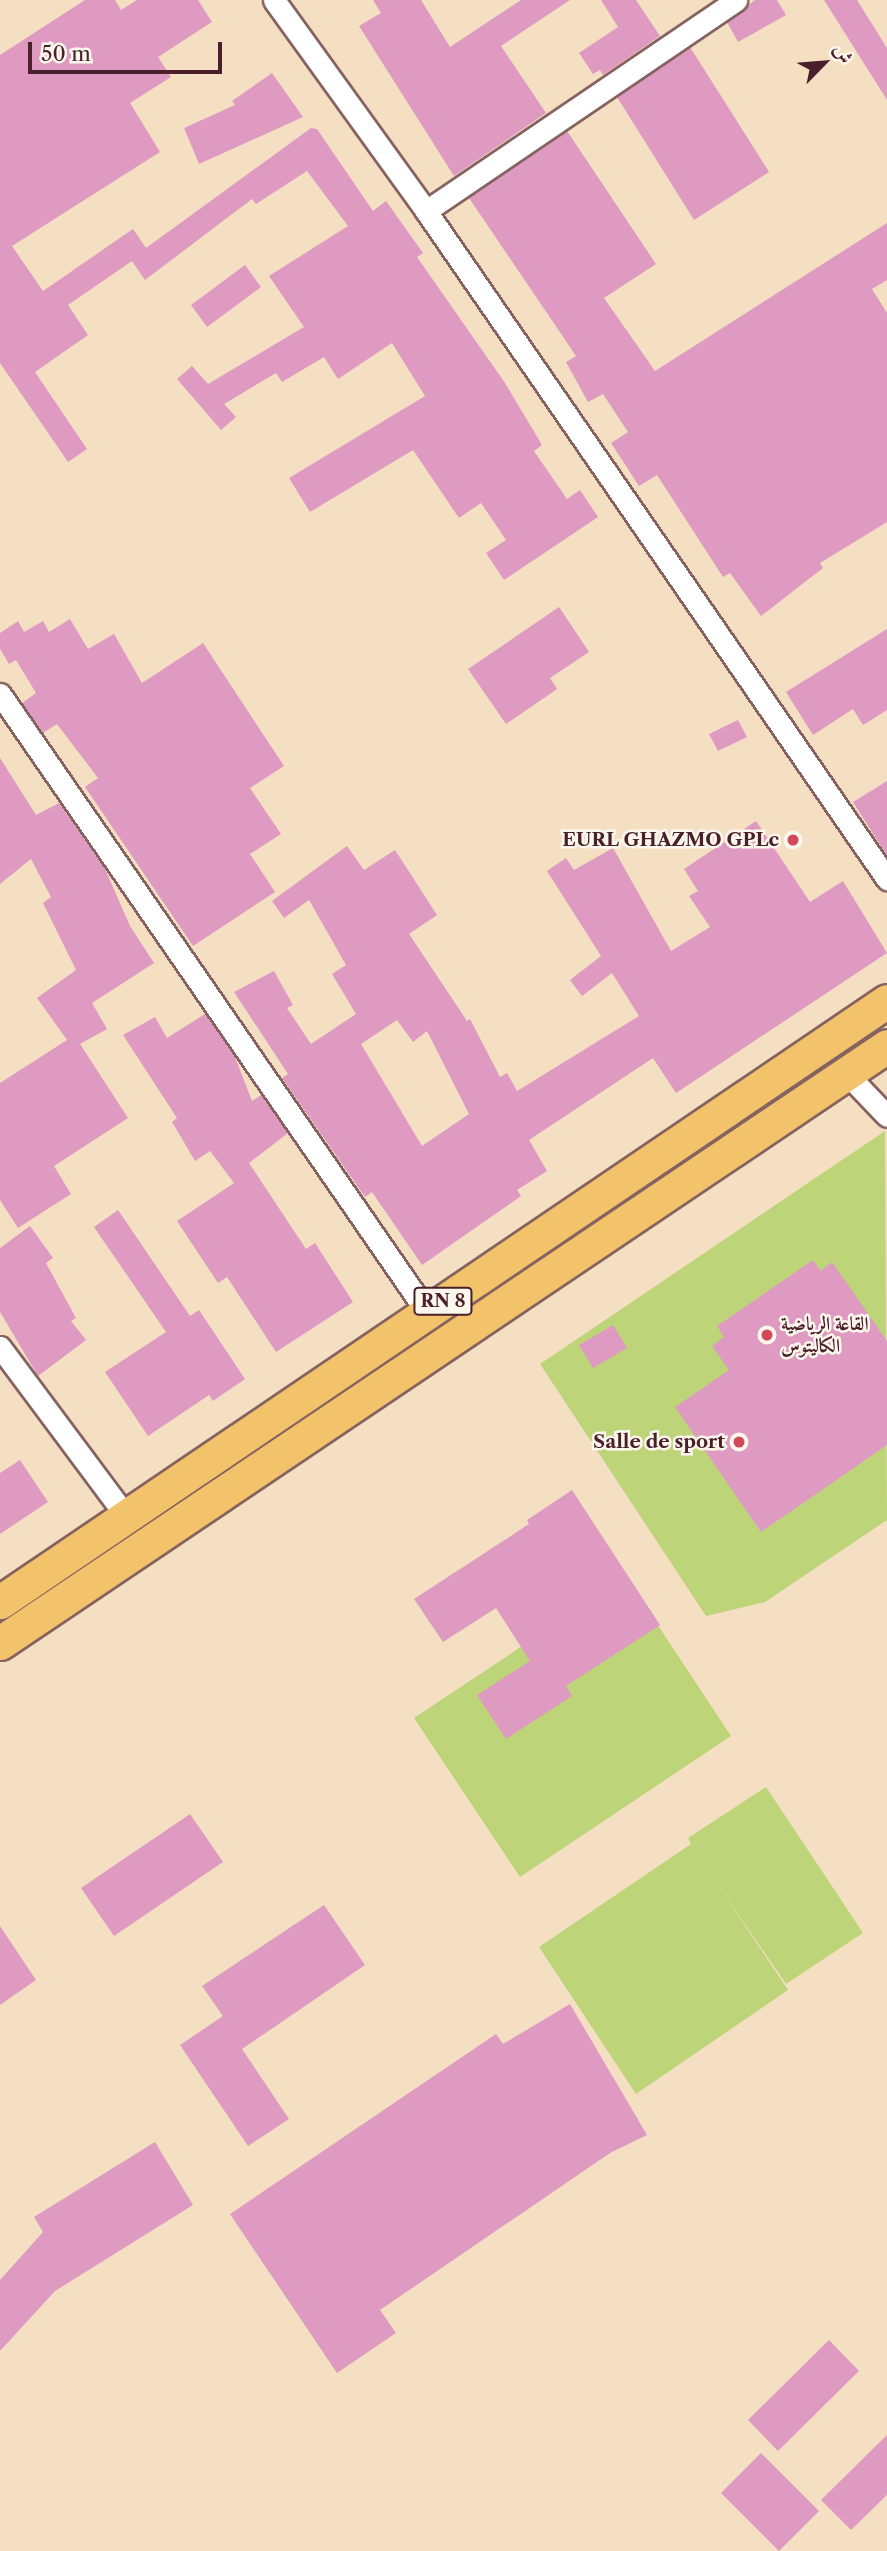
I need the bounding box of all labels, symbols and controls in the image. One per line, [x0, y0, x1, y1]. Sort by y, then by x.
scale bar [32, 28, 226, 72]
north arrow [789, 28, 859, 98]
text: 50 m [41, 41, 91, 66]
text: ش [829, 41, 858, 67]
place label: EURL GHAZMO GPLc [562, 829, 779, 851]
marker: EURL GHAZMO GPLc [785, 832, 801, 848]
road number: RN 8 [413, 1286, 473, 1316]
place label: القاعة الرياضية الكاليتوس [781, 1313, 869, 1357]
marker: القاعة الرياضية الكاليتوس [759, 1327, 775, 1343]
place label: Salle de sport [593, 1431, 725, 1453]
marker: Salle de sport [731, 1434, 747, 1450]

